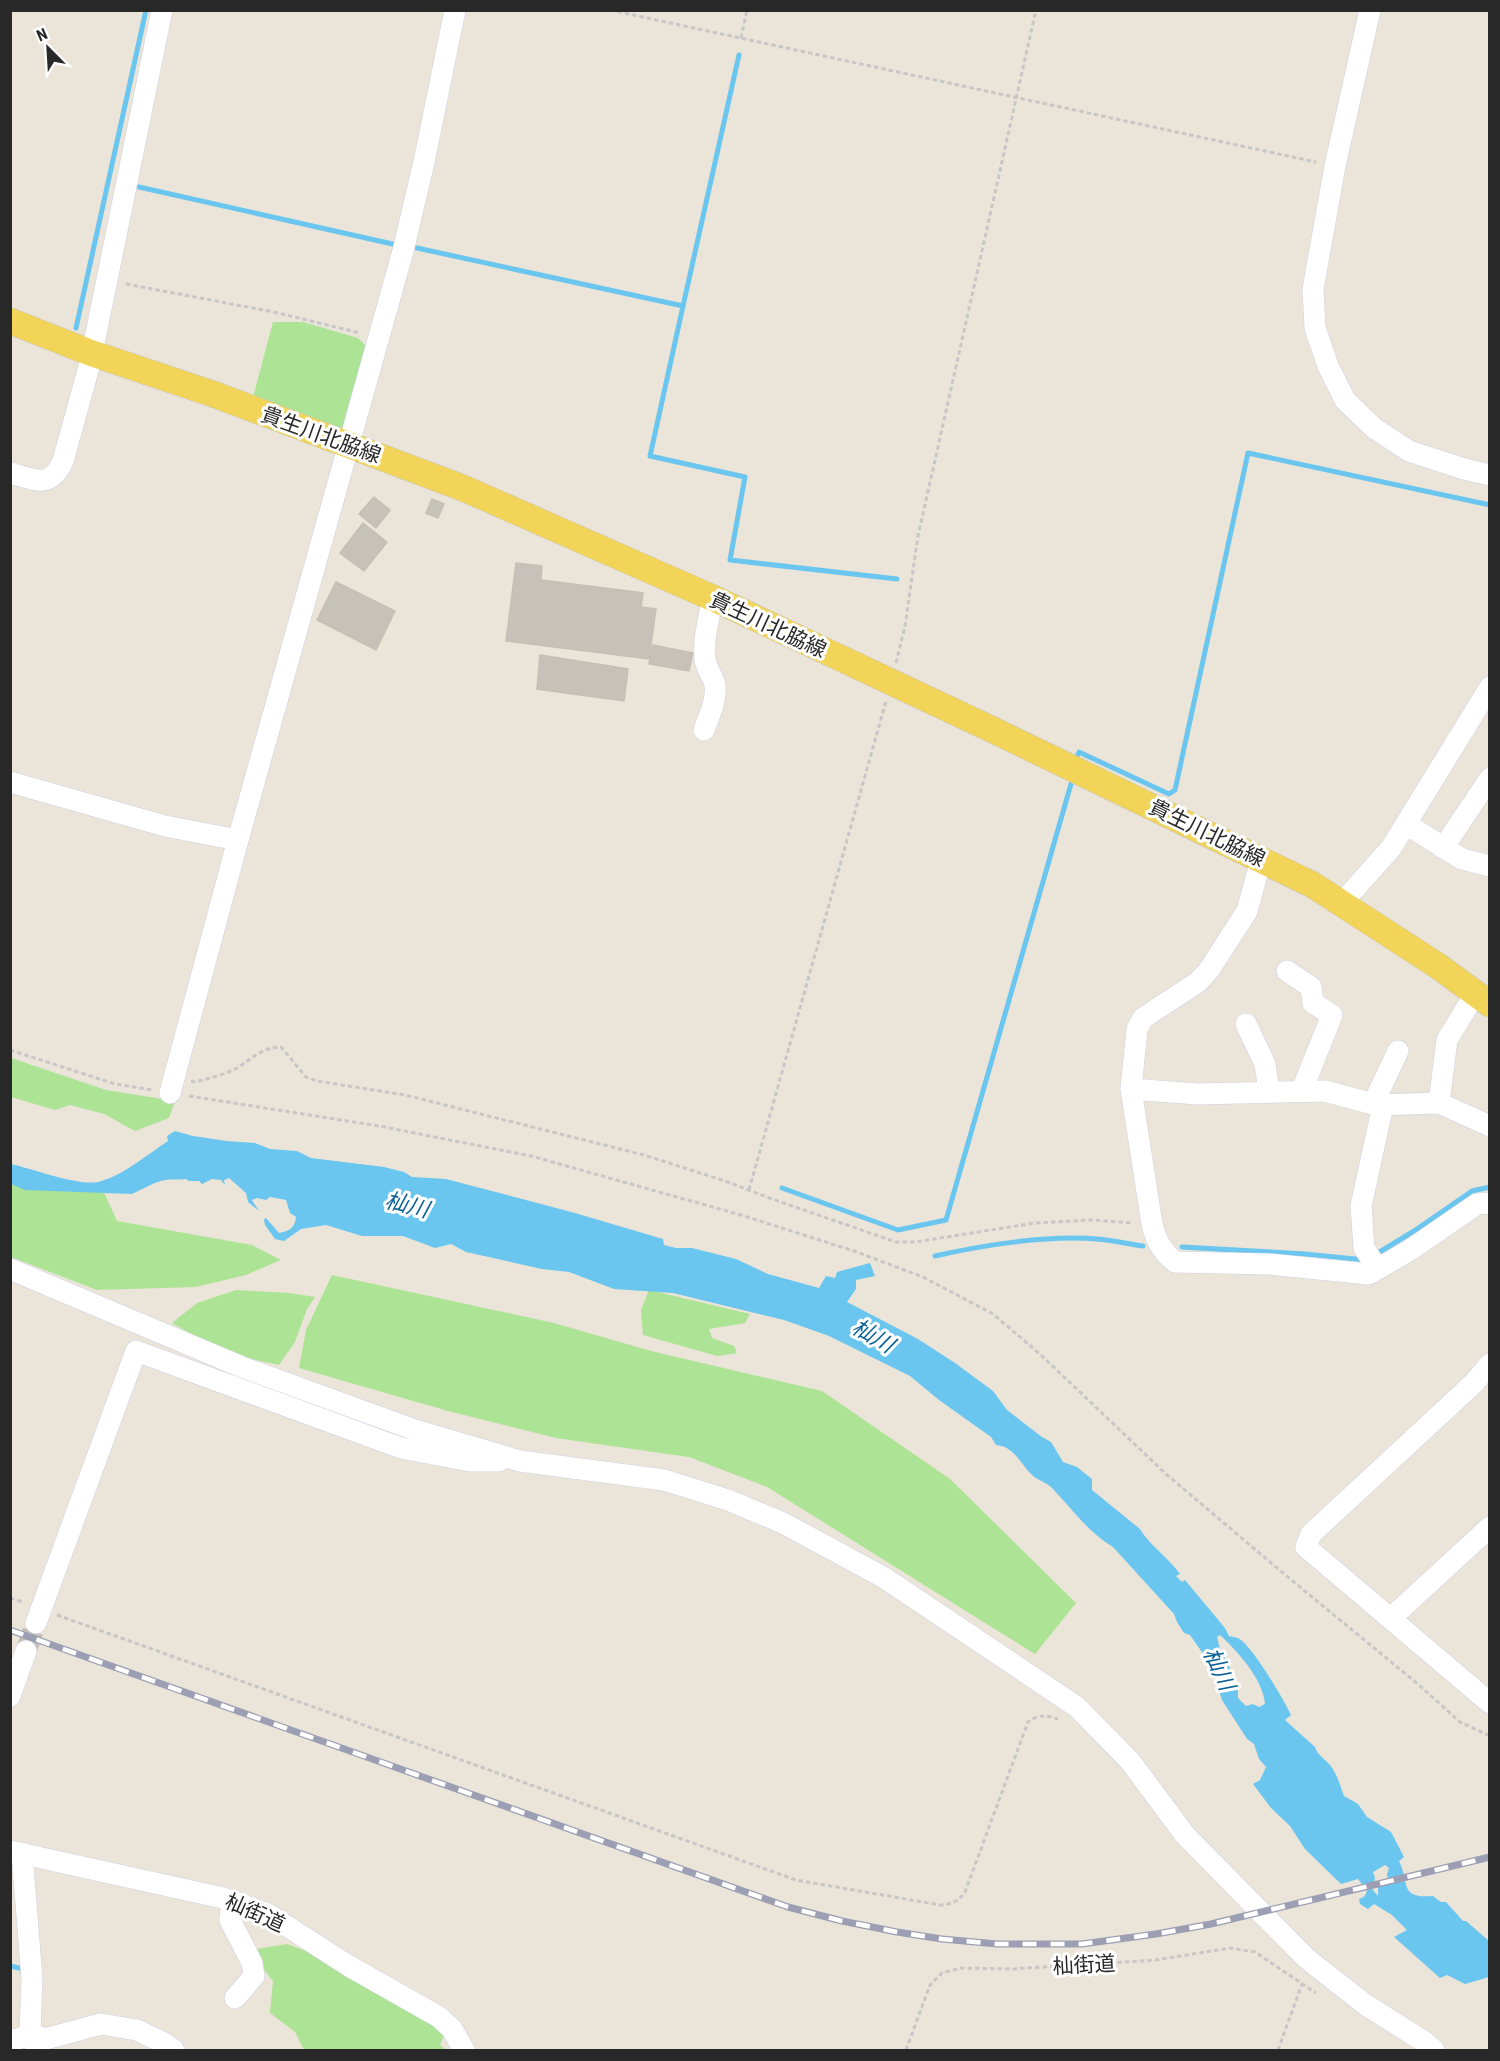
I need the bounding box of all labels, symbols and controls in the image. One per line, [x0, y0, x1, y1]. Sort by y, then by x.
north arrow [18, 18, 78, 78]
text: N [34, 24, 50, 45]
street label: 貴生川北脇線 [258, 402, 384, 468]
street label: 貴生川北脇線 [706, 587, 830, 663]
street label: 貴生川北脇線 [1145, 795, 1269, 871]
water label: 杣川 [383, 1188, 433, 1223]
water label: 杣川 [848, 1314, 900, 1359]
water label: 杣川 [1198, 1644, 1240, 1696]
street label: 杣街道 [221, 1889, 289, 1937]
street label: 杣街道 [1052, 1951, 1116, 1979]

